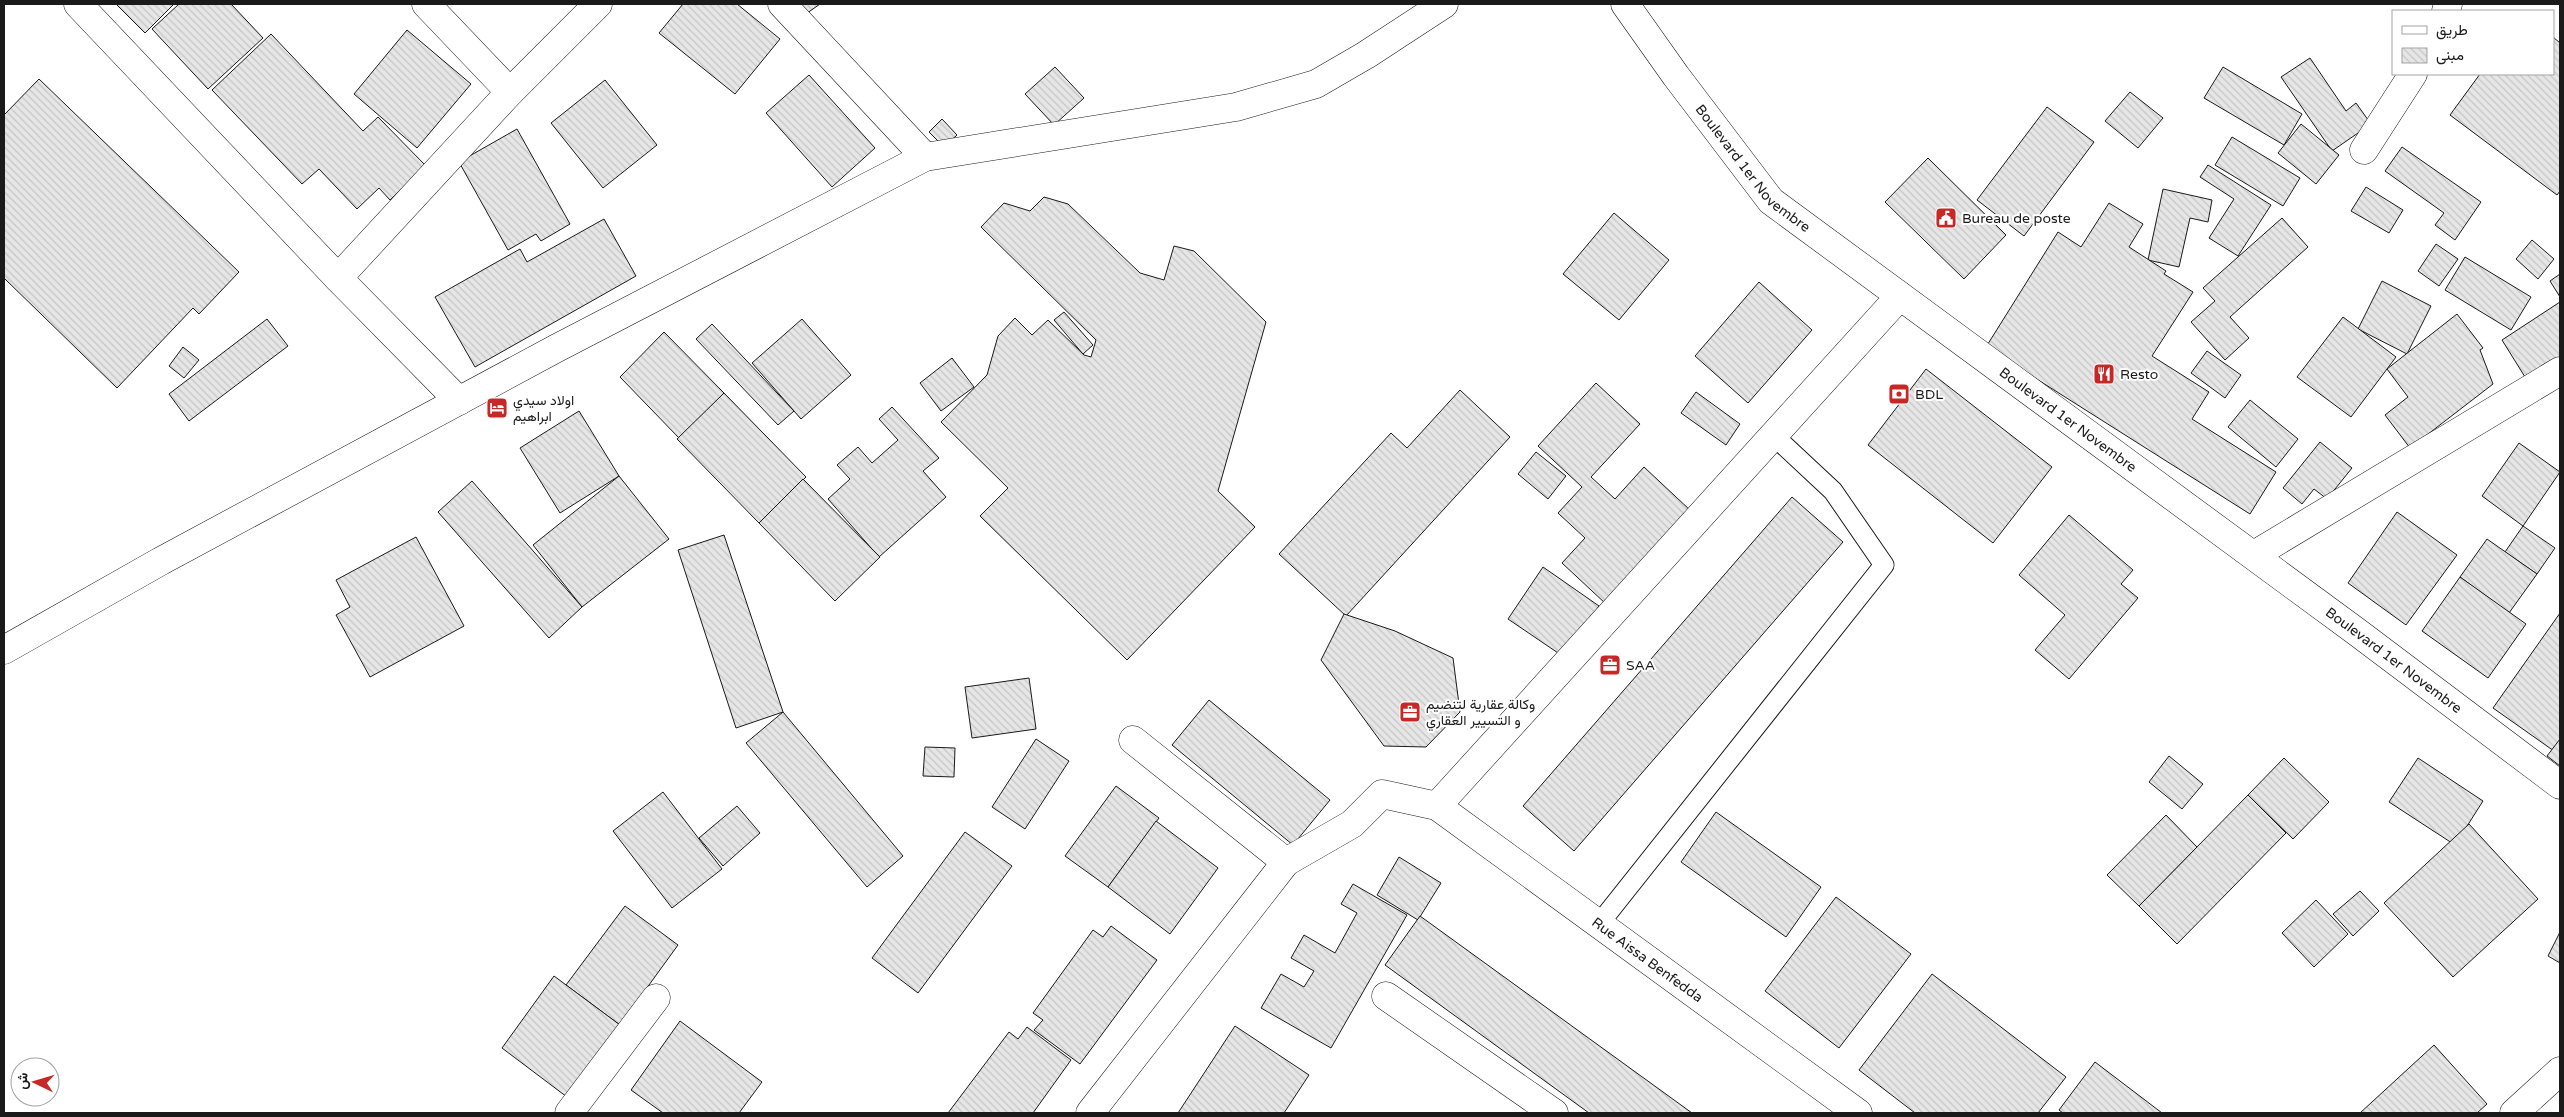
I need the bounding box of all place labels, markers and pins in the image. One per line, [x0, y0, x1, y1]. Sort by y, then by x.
public building icon: Bureau de poste [1934, 206, 1958, 230]
place label: Bureau de poste [1962, 210, 2071, 227]
restaurant icon: Resto [2092, 362, 2116, 386]
place label: Resto [2120, 366, 2158, 383]
bank icon: BDL [1887, 382, 1911, 406]
place label: BDL [1915, 386, 1943, 403]
place label: اولاد سيدي ابراهيم [513, 392, 574, 425]
hotel icon: اولاد سيدي ابراهيم [485, 396, 509, 420]
office icon: SAA [1598, 653, 1622, 677]
place label: SAA [1626, 657, 1655, 674]
place label: وكالة عقارية لتنضيم و التسيير العقاري [1426, 696, 1535, 732]
office icon: وكالة عقارية لتنضيم و التسيير العقاري [1398, 700, 1422, 724]

